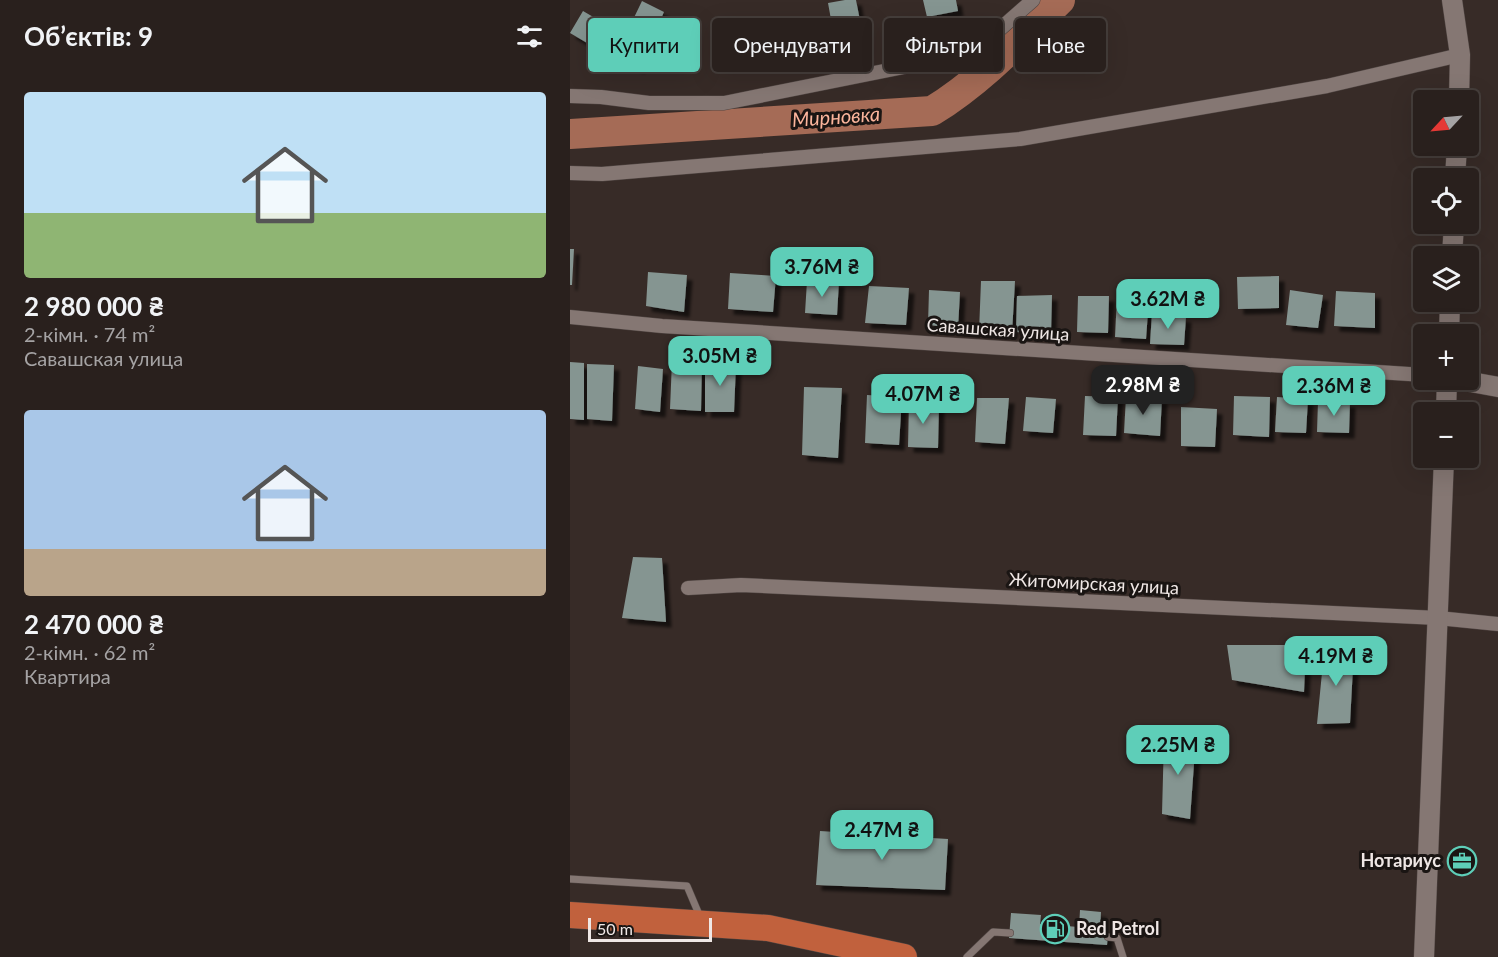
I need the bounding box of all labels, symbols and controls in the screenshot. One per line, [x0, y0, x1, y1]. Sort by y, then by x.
chip: Купити [588, 18, 700, 72]
chip: Орендувати [712, 18, 872, 72]
chip: Фільтри [884, 18, 1003, 72]
chip: Нове [1015, 18, 1106, 72]
text: Об’єктів: 9 [24, 20, 153, 52]
icon: filters [513, 20, 546, 53]
north arrow [1413, 90, 1479, 156]
map controls [1413, 90, 1479, 468]
water label: Мирновка [791, 101, 881, 131]
icon: home [231, 131, 339, 239]
button: locate [1413, 168, 1479, 234]
button: layers [1413, 246, 1479, 312]
pin: 3.76M ₴ [767, 247, 877, 298]
text: 3.76M ₴ [784, 254, 860, 278]
pin: 3.62M ₴ [1113, 279, 1223, 330]
text: 3.62M ₴ [1130, 286, 1206, 310]
text: 2 980 000 ₴ [24, 290, 164, 322]
street label: Савашская улица [926, 313, 1070, 345]
text: 2-кімн. · 74 m² [24, 322, 155, 346]
button: + [1413, 324, 1479, 390]
pin: 3.05M ₴ [665, 336, 775, 387]
text: 3.05M ₴ [682, 343, 758, 367]
text: Савашская улица [24, 346, 183, 370]
pin: 2.98M ₴ [1088, 365, 1198, 416]
pin: 2.36M ₴ [1279, 366, 1389, 417]
text: 2.98M ₴ [1105, 372, 1181, 396]
text: 2.36M ₴ [1296, 373, 1372, 397]
pin: 4.07M ₴ [868, 374, 978, 425]
text: 4.07M ₴ [885, 381, 961, 405]
button: − [1413, 402, 1479, 468]
icon: home [231, 449, 339, 557]
street label: Житомирская улица [1008, 568, 1180, 598]
text: 2 470 000 ₴ [24, 608, 164, 640]
pin: 4.19M ₴ [1281, 636, 1391, 687]
text: 2-кімн. · 62 m² [24, 640, 155, 664]
text: 4.19M ₴ [1298, 643, 1374, 667]
text: Квартира [24, 664, 111, 688]
pin: 2.25M ₴ [1123, 725, 1233, 776]
text: 2.25M ₴ [1140, 732, 1216, 756]
pin: 2.47M ₴ [827, 810, 937, 861]
text: 2.47M ₴ [844, 817, 920, 841]
office icon: Нотариус [1446, 845, 1478, 877]
place label: Нотариус [1360, 849, 1441, 871]
fuel station icon: Red Petrol [1039, 913, 1071, 945]
scale bar [588, 915, 712, 942]
place label: Red Petrol [1076, 917, 1159, 939]
text: 50 m [597, 919, 633, 938]

